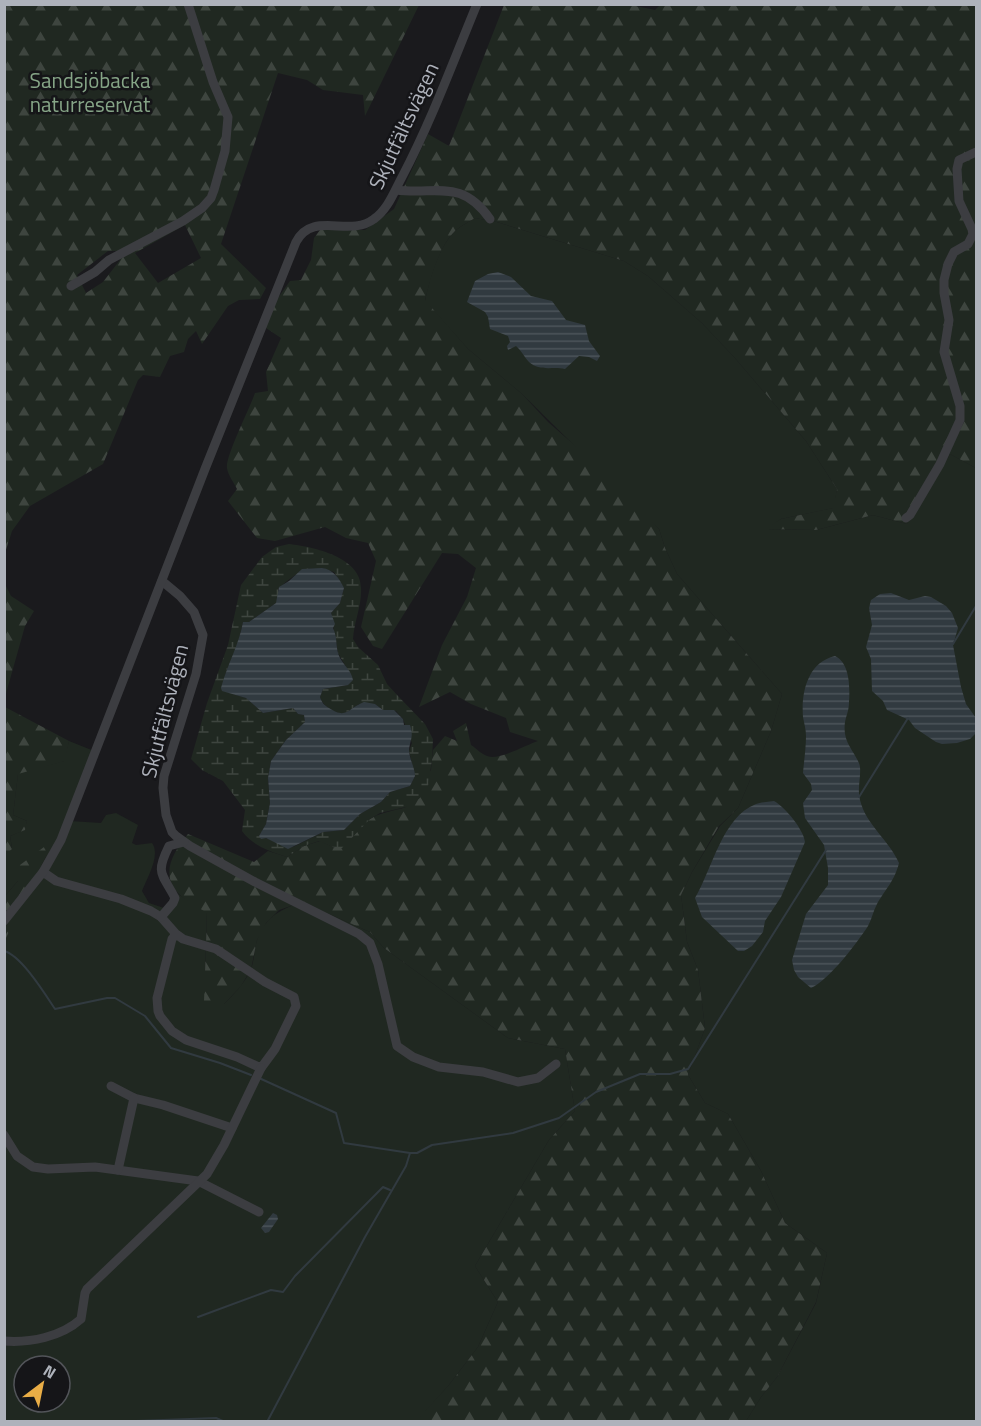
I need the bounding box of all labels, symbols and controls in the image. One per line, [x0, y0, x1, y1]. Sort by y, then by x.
street label: Skjutfältsvägen [360, 57, 447, 194]
park label: Sandsjöbacka naturreservat [30, 64, 151, 120]
street label: Skjutfältsvägen [132, 640, 196, 781]
north arrow [12, 1354, 72, 1414]
text: N [39, 1358, 61, 1384]

